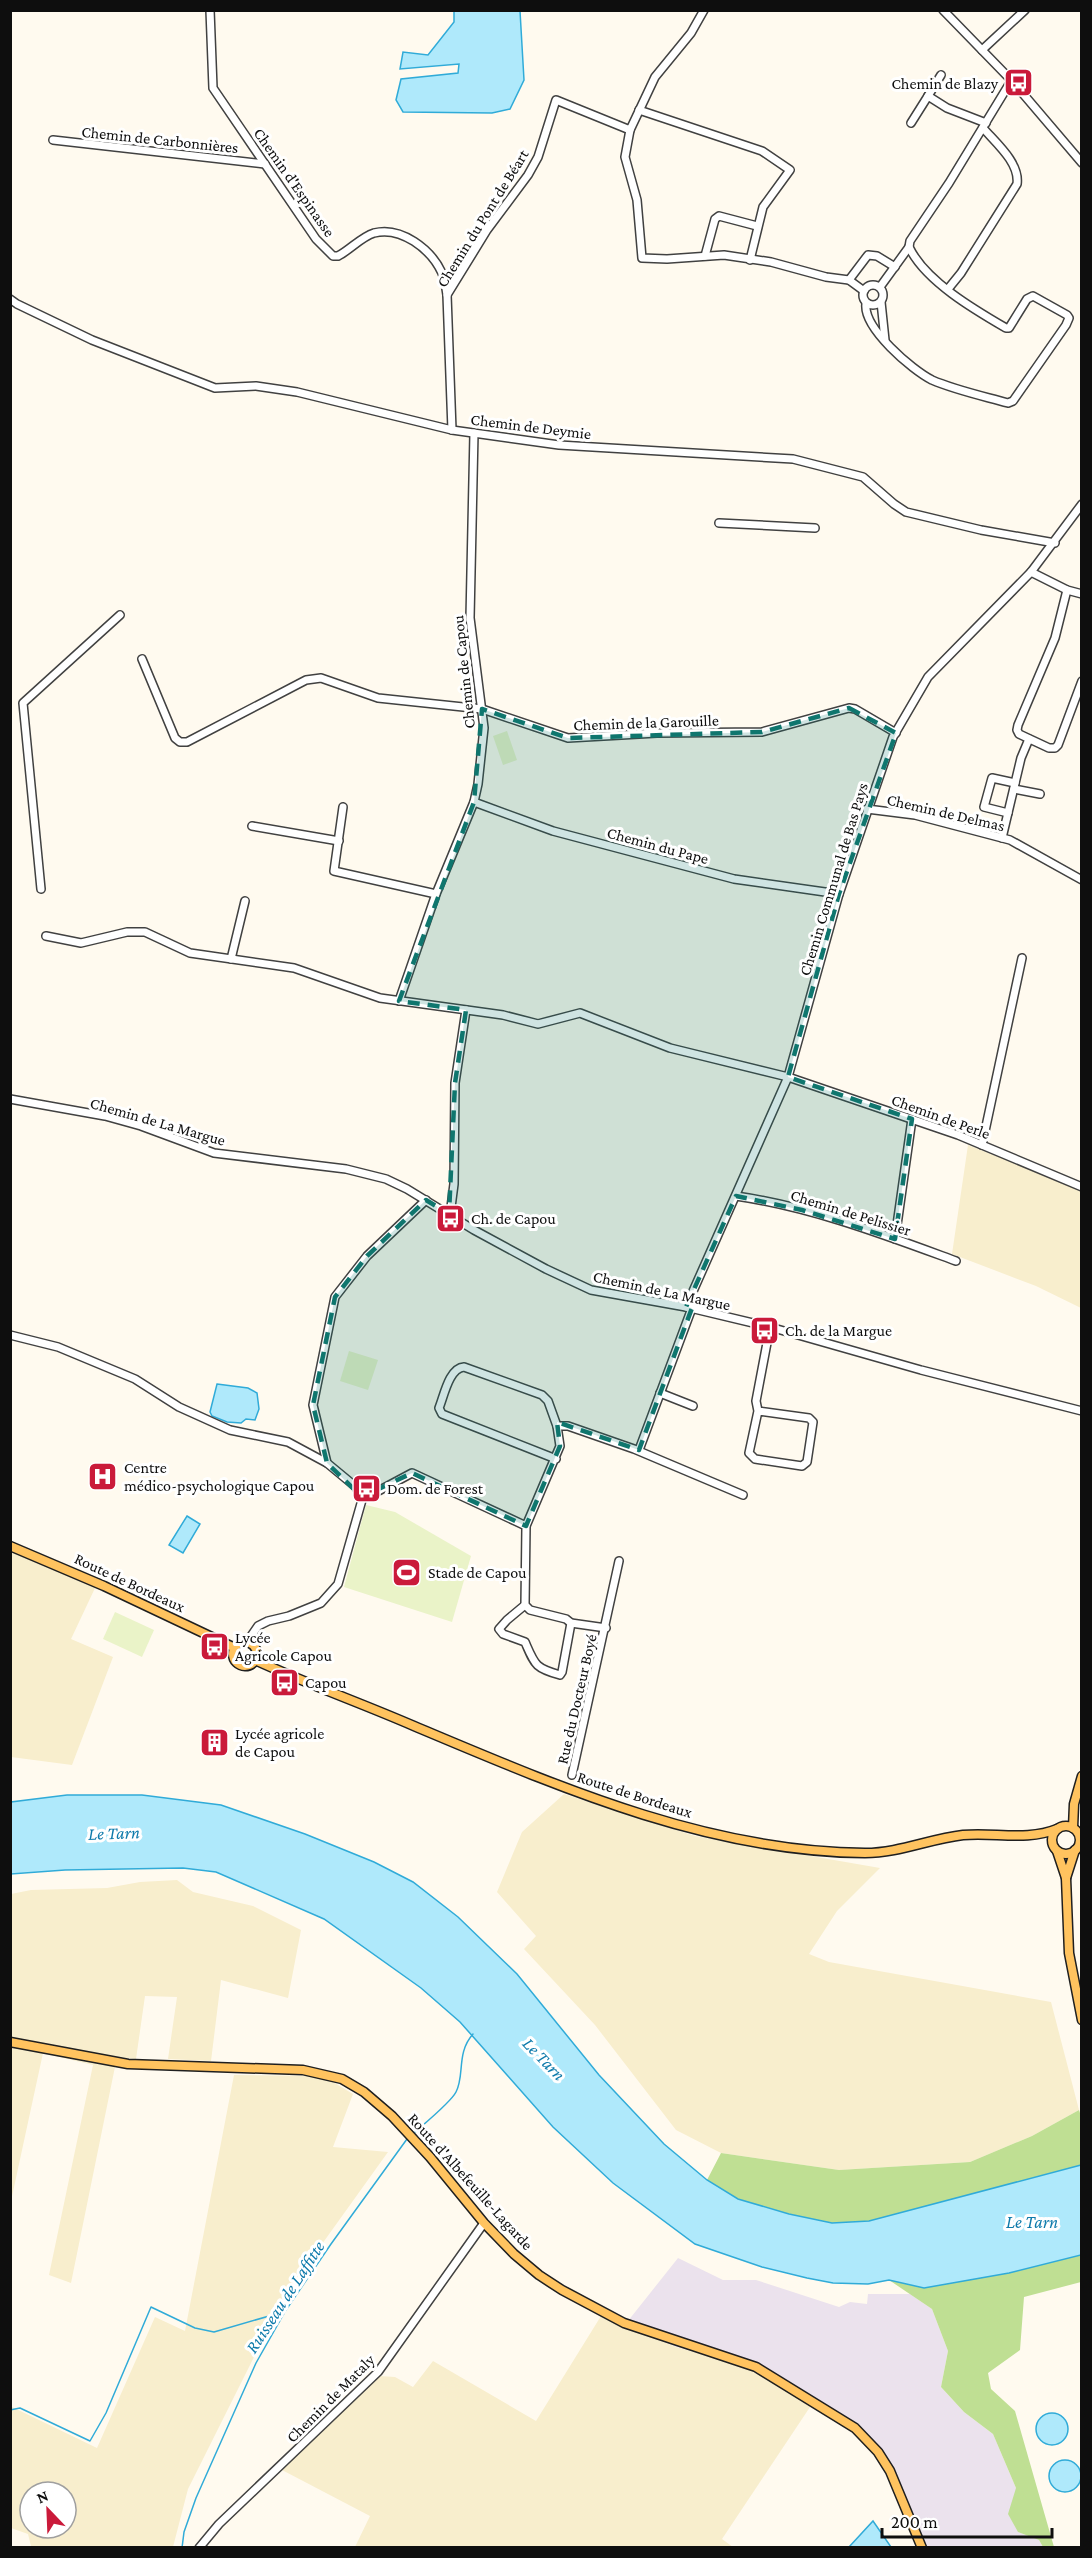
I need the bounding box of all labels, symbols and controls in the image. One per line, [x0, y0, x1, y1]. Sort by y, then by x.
bus stop icon: Chemin de Blazy [1003, 67, 1035, 99]
place label: Chemin de Blazy [891, 75, 999, 93]
street label: Chemin de Carbonnières [81, 123, 239, 156]
street label: Chemin d'Espinasse [250, 125, 339, 241]
street label: Chemin du Pont de Béart [433, 146, 532, 290]
street label: Chemin de Deymie [470, 411, 592, 443]
street label: Chemin de Capou [449, 614, 479, 729]
street label: Chemin de la Garouille [573, 711, 719, 734]
street label: Chemin Communal de Bas Pays [796, 781, 872, 978]
street label: Chemin de Delmas [885, 791, 1007, 834]
street label: Chemin du Pape [605, 824, 710, 868]
street label: Chemin de Perle [889, 1091, 992, 1142]
street label: Chemin de La Margue [88, 1094, 227, 1150]
street label: Chemin de Pelissier [789, 1186, 913, 1239]
bus stop icon: Ch. de Capou [434, 1202, 466, 1234]
place label: Ch. de Capou [471, 1210, 556, 1228]
street label: Chemin de La Margue [592, 1268, 732, 1314]
bus stop icon: Ch. de la Margue [748, 1314, 780, 1346]
place label: Ch. de la Margue [785, 1322, 892, 1340]
place label: Centre médico-psychologique Capou [124, 1459, 315, 1495]
hospital icon: Centre médico-psychologique Capou [87, 1460, 119, 1492]
bus stop icon: Dom. de Forest [350, 1472, 382, 1504]
place label: Dom. de Forest [387, 1480, 484, 1497]
street label: Route de Bordeaux [72, 1549, 188, 1616]
sports icon: Stade de Capou [391, 1556, 423, 1588]
place label: Stade de Capou [428, 1564, 527, 1582]
place label: Lycée Agricole Capou [235, 1629, 332, 1665]
bus stop icon: Lycée Agricole Capou [198, 1630, 230, 1662]
street label: Rue du Docteur Boyé [553, 1633, 601, 1766]
bus stop icon: Capou [268, 1666, 300, 1698]
place label: Capou [305, 1674, 347, 1692]
place label: Lycée agricole de Capou [235, 1725, 324, 1761]
building icon: Lycée agricole de Capou [198, 1726, 230, 1758]
street label: Route de Bordeaux [575, 1768, 695, 1821]
water label: Le Tarn [88, 1822, 140, 1844]
water label: Le Tarn [519, 2033, 569, 2085]
street label: Route d'Albefeuille-Lagarde [404, 2110, 536, 2254]
water label: Le Tarn [1006, 2212, 1058, 2232]
water label: Ruisseau de Laffitte [241, 2237, 329, 2357]
street label: Chemin de Mataly [283, 2351, 379, 2446]
north arrow [18, 2480, 78, 2540]
text: N [34, 2487, 51, 2507]
scale bar [882, 2501, 1052, 2539]
text: 200 m [891, 2512, 938, 2532]

